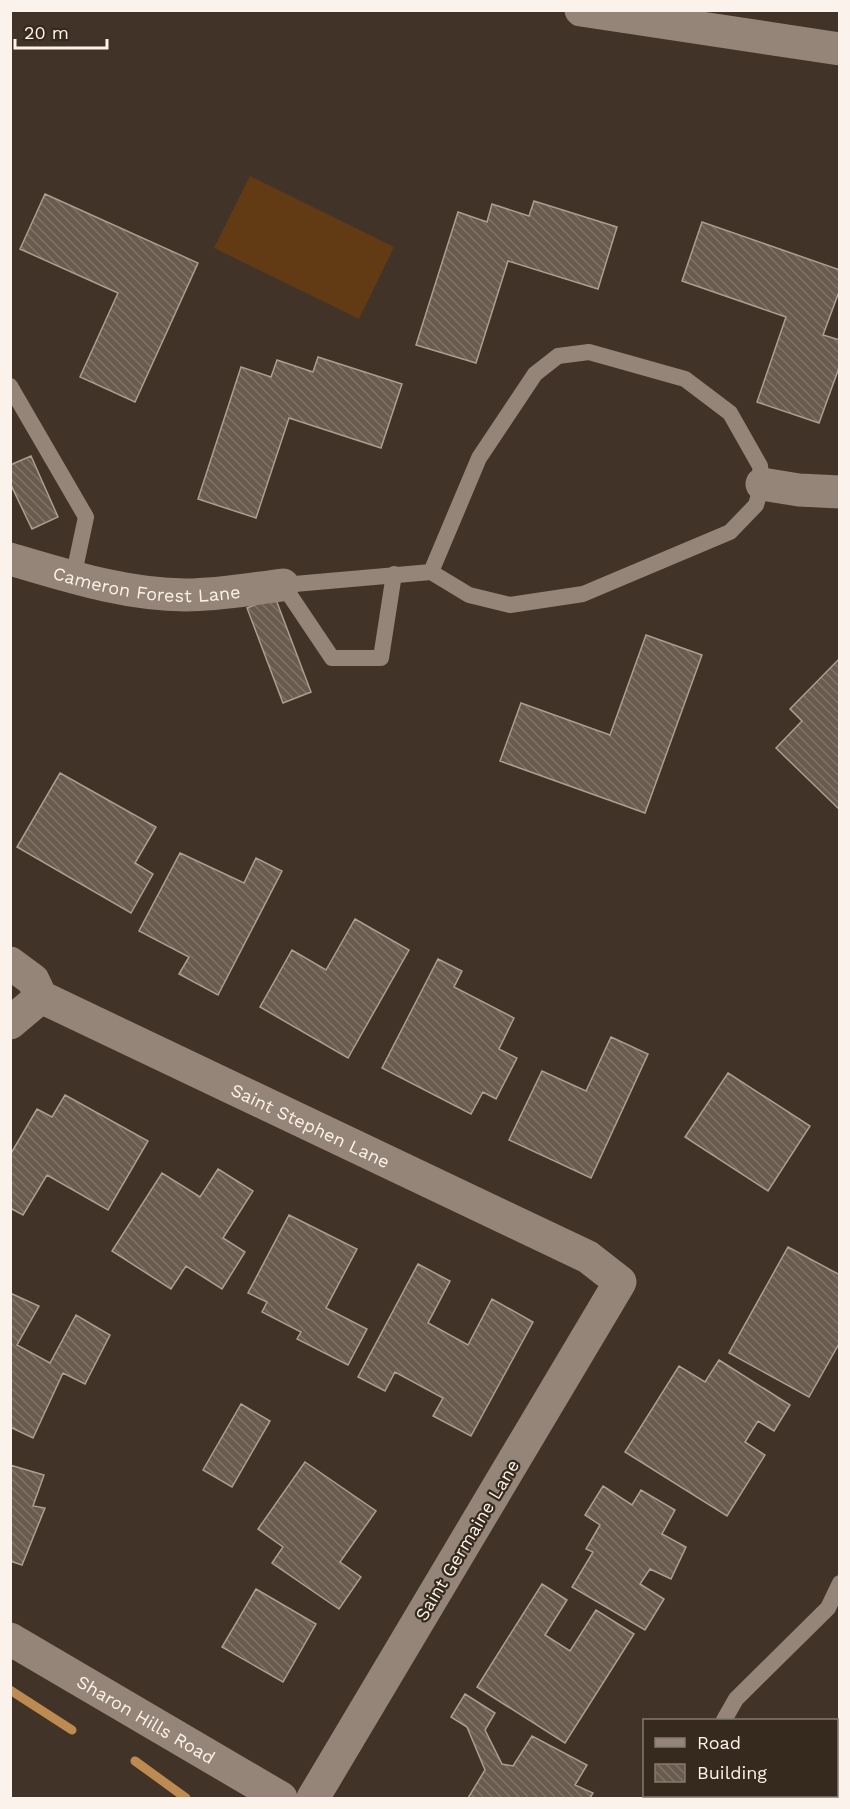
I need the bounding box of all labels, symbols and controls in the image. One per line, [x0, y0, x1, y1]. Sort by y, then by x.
scale bar [15, 12, 106, 50]
text: 20 m [24, 22, 69, 43]
street label: Cameron Forest Lane [51, 562, 241, 606]
street label: Saint Stephen Lane [228, 1079, 393, 1172]
street label: Saint Germaine Lane [411, 1456, 523, 1624]
street label: Sharon Hills Road [73, 1670, 219, 1768]
legend [643, 1719, 838, 1797]
text: Road [697, 1732, 741, 1753]
text: Building [697, 1762, 767, 1783]

